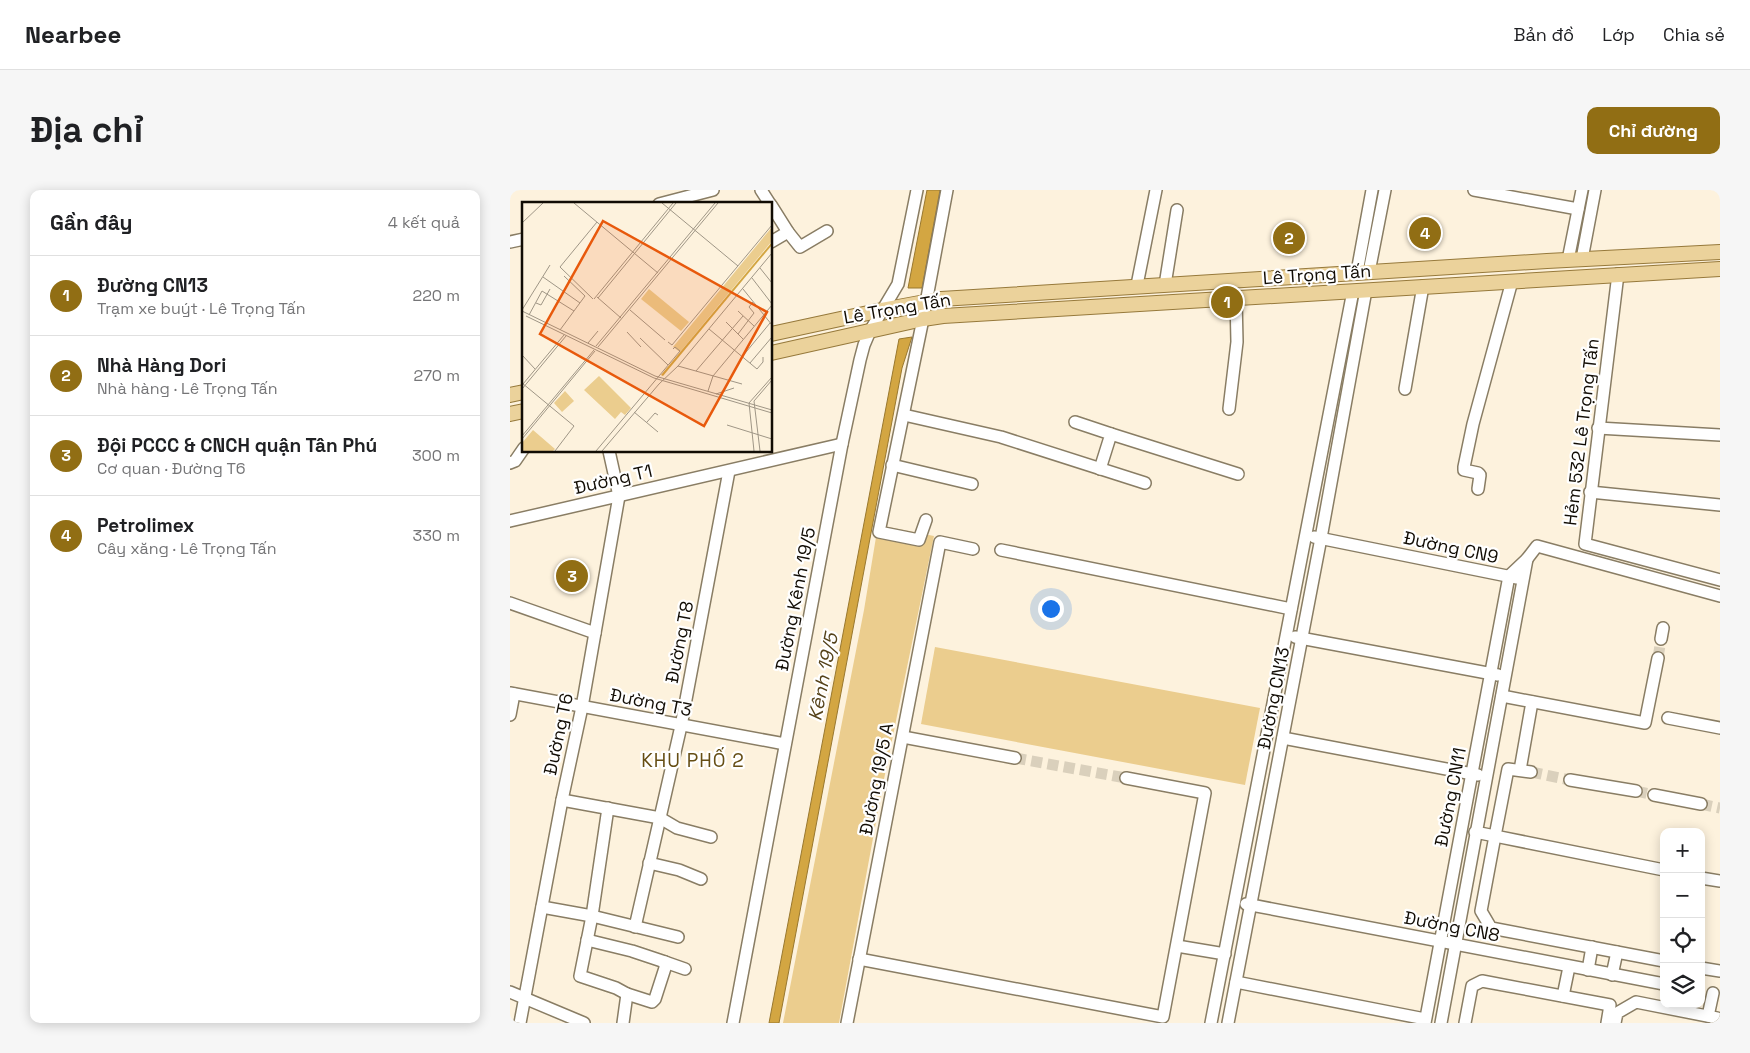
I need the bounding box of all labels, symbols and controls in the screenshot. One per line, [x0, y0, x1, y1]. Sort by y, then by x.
text: Nearbee [25, 19, 121, 50]
text: Bản đồ [1514, 23, 1574, 46]
text: Lớp [1602, 23, 1635, 46]
text: Chia sẻ [1663, 23, 1725, 46]
button: Chỉ đường [1587, 107, 1720, 154]
text: Địa chỉ [30, 108, 143, 152]
inset map [522, 202, 772, 452]
text: Gần đây [50, 209, 133, 236]
text: 4 kết quả [388, 212, 460, 233]
pin: 4 [1409, 214, 1441, 252]
pin: 2 [1273, 219, 1305, 257]
street label: Lê Trọng Tấn [1262, 259, 1372, 289]
text: Đường CN13 [97, 273, 208, 298]
pin: 1 [1211, 283, 1243, 321]
text: 1 [62, 285, 70, 306]
text: 220 m [413, 285, 460, 306]
street label: Lê Trọng Tấn [842, 287, 952, 329]
text: Trạm xe buýt · Lê Trọng Tấn [97, 298, 306, 319]
street label: Hẻm 532 Lê Trọng Tấn [1558, 337, 1604, 527]
text: Nhà Hàng Dori [97, 353, 226, 378]
text: 2 [61, 365, 71, 386]
text: 270 m [413, 365, 460, 386]
text: Nhà hàng · Lê Trọng Tấn [97, 378, 278, 399]
text: Đội PCCC & CNCH quận Tân Phú [97, 433, 377, 458]
text: 3 [61, 445, 71, 466]
text: 300 m [412, 445, 460, 466]
text: Cơ quan · Đường T6 [97, 458, 246, 479]
street label: Đường T1 [572, 459, 654, 499]
text: Petrolimex [97, 513, 194, 538]
text: 4 [61, 525, 71, 546]
text: 330 m [413, 525, 460, 546]
street label: Đường Kênh 19/5 [770, 525, 820, 673]
street label: Đường CN9 [1401, 526, 1501, 568]
text: Cây xăng · Lê Trọng Tấn [97, 538, 276, 559]
pin: 3 [556, 557, 588, 595]
your location [1038, 596, 1064, 622]
street label: Đường T8 [660, 599, 698, 685]
water label: Kênh 19/5 [802, 629, 844, 723]
street label: Đường CN13 [1252, 645, 1294, 751]
street label: Đường T3 [608, 683, 694, 721]
street label: Đường T6 [538, 691, 578, 777]
street label: Đường 19/5 A [854, 721, 898, 837]
street label: Đường CN11 [1429, 745, 1471, 849]
district label: KHU PHỐ 2 [641, 747, 745, 773]
map controls [1660, 828, 1705, 1008]
button: + [1660, 828, 1705, 873]
button: − [1660, 873, 1705, 918]
street label: Đường CN8 [1402, 905, 1502, 947]
button: locate [1660, 918, 1705, 963]
button: layers [1660, 963, 1705, 1008]

